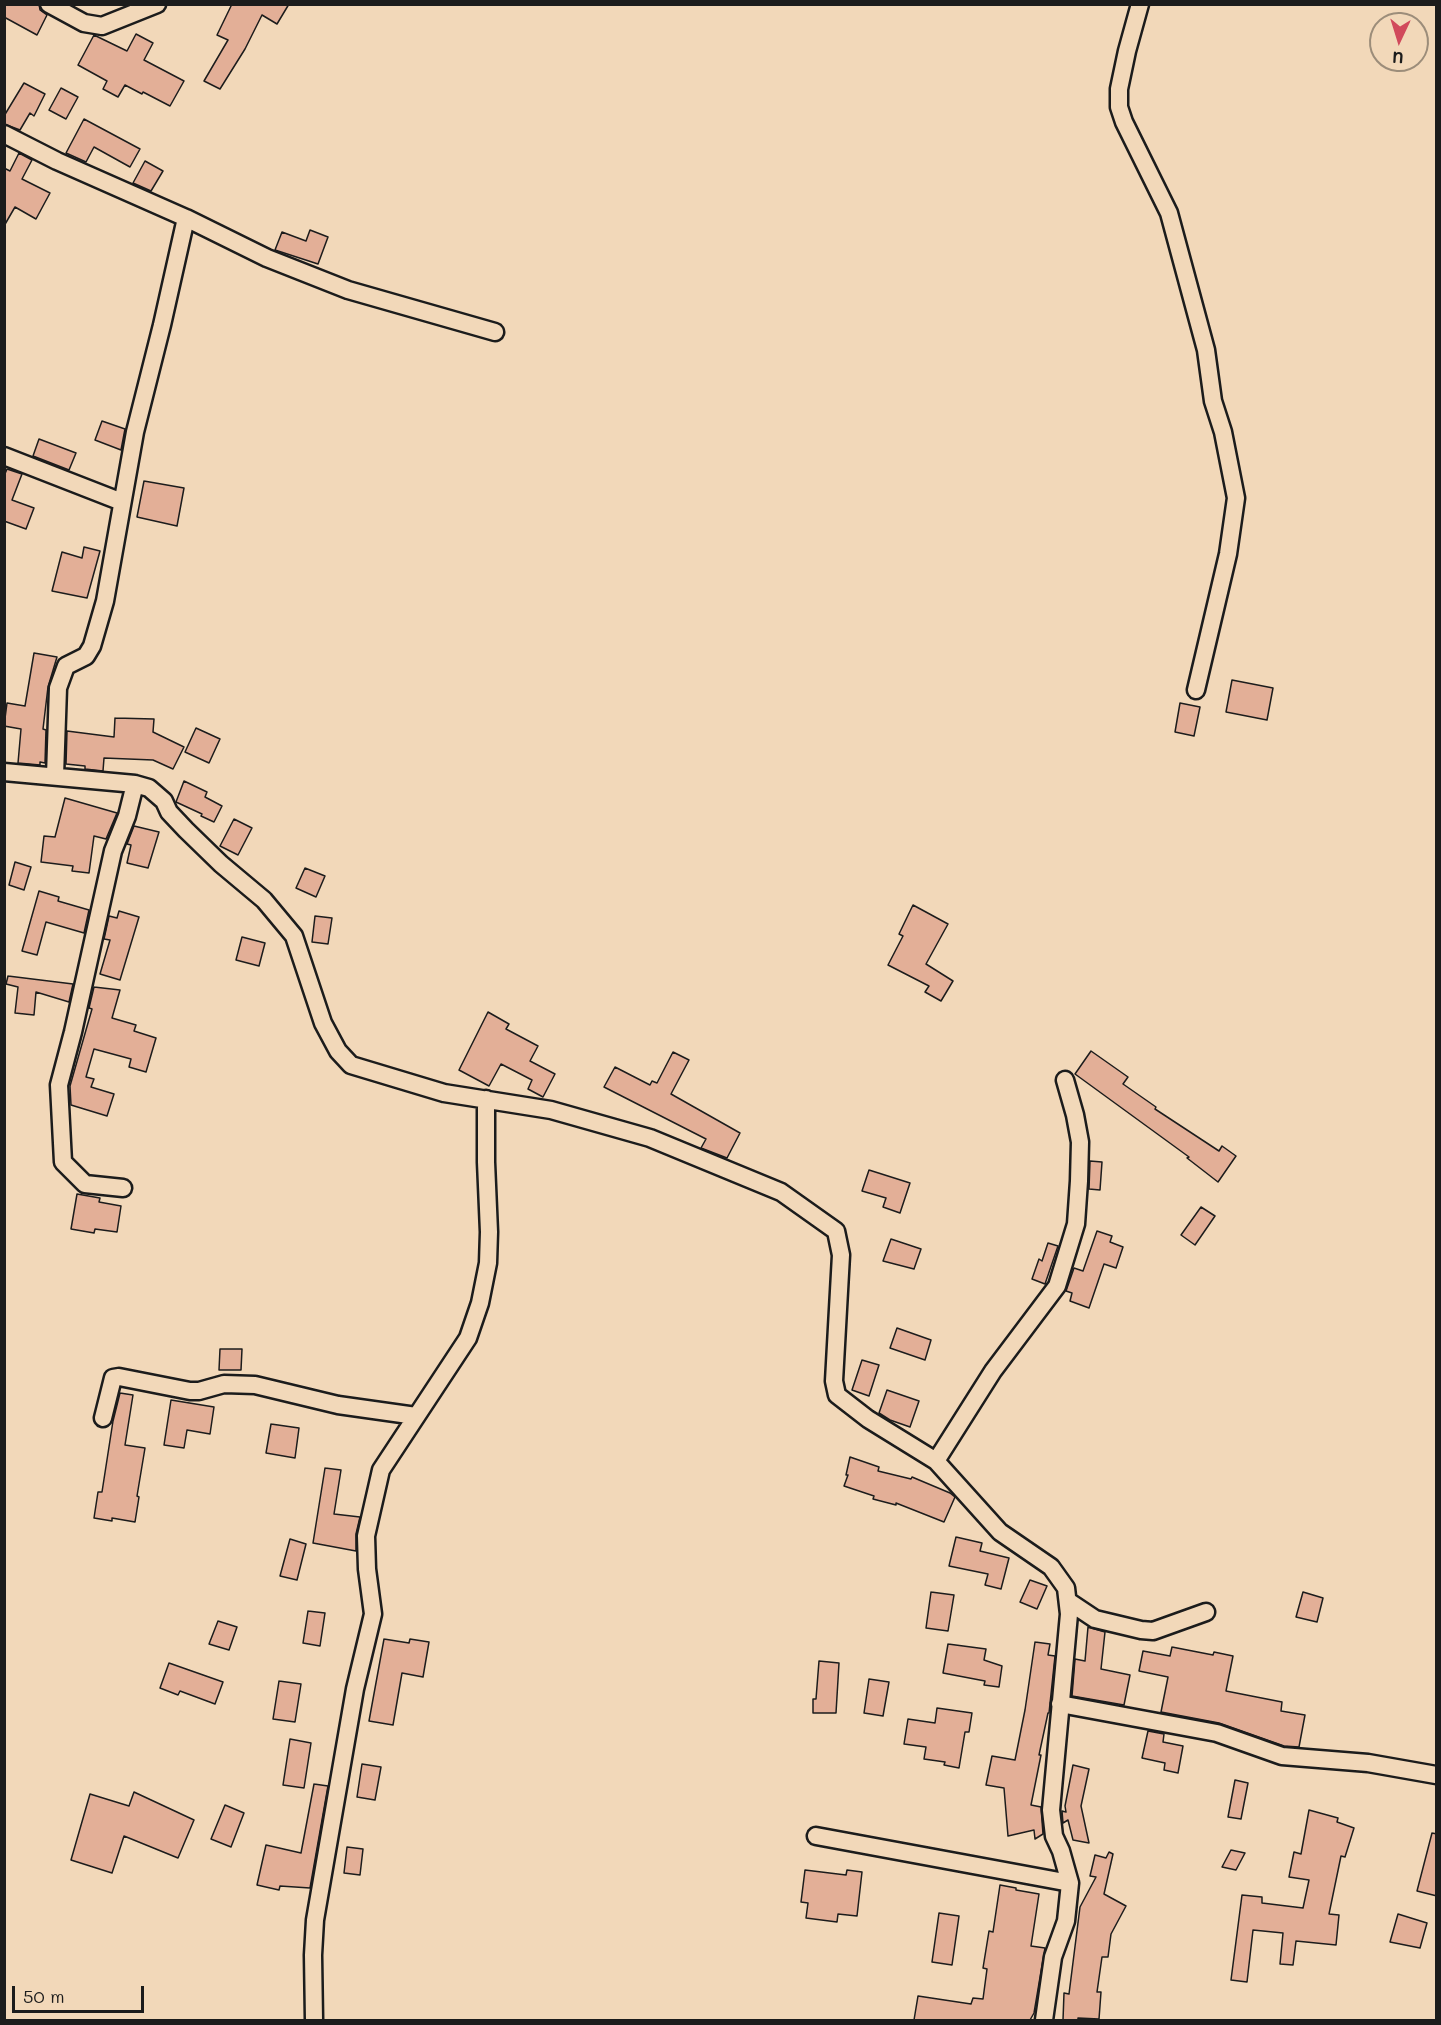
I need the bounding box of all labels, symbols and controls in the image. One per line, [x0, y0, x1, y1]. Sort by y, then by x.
north arrow [1369, 12, 1429, 72]
text: U [1392, 48, 1404, 69]
scale bar [15, 1974, 147, 2012]
text: 50 m [23, 1984, 65, 2008]

